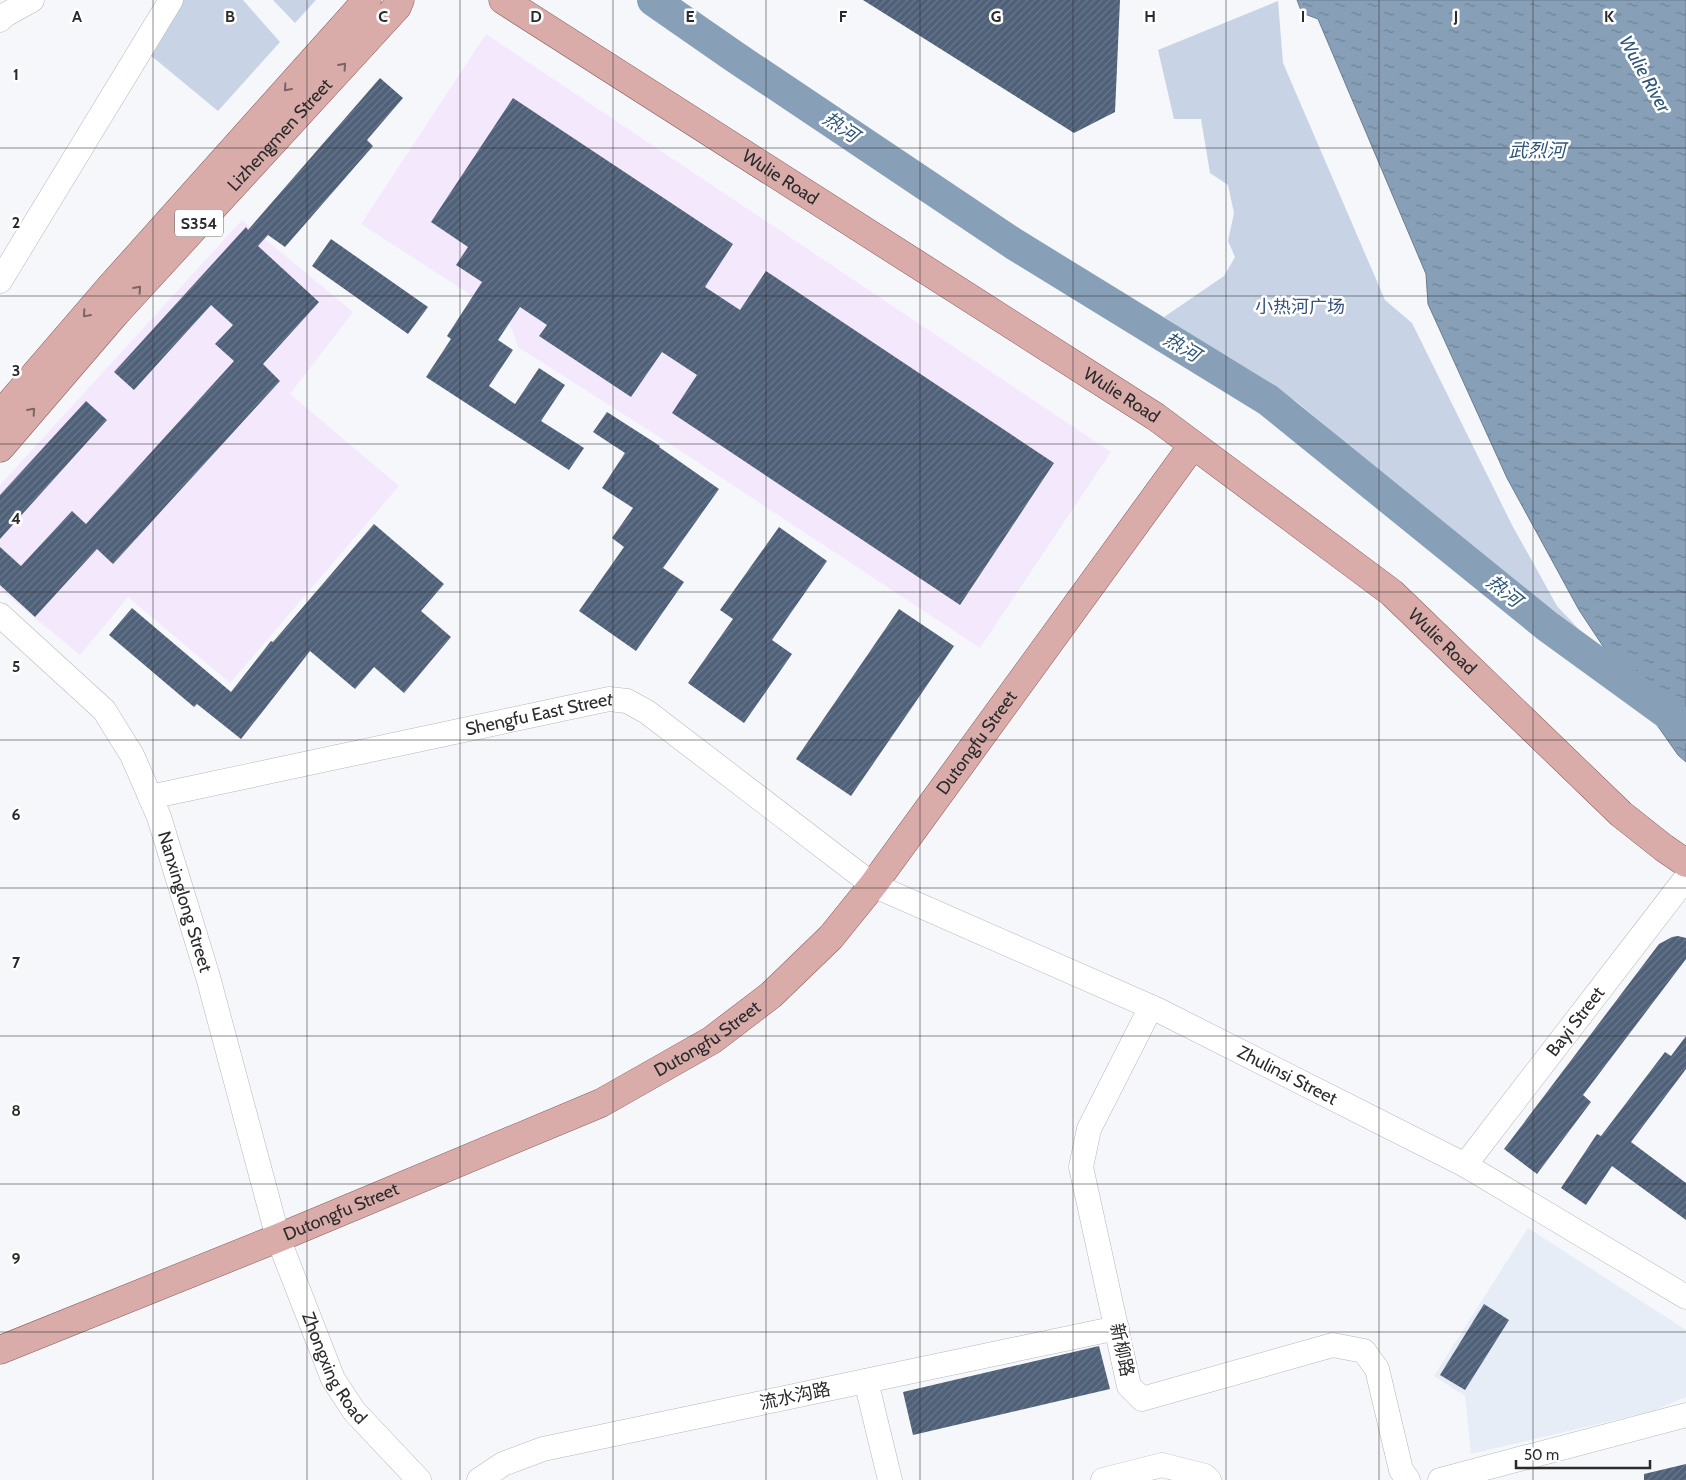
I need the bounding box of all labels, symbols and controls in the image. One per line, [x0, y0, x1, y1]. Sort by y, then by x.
text: A [72, 7, 82, 26]
text: B [225, 7, 235, 26]
text: C [378, 7, 388, 26]
text: D [530, 7, 542, 26]
text: E [685, 7, 695, 26]
text: F [839, 7, 848, 26]
text: G [991, 7, 1001, 26]
text: H [1144, 7, 1156, 26]
text: I [1301, 7, 1305, 26]
text: J [1453, 7, 1458, 26]
text: K [1604, 7, 1614, 26]
water label: Wulie River [1614, 32, 1676, 118]
one-way arrow [337, 62, 346, 71]
text: 1 [13, 65, 19, 84]
street label: Lizhengmen Street [223, 74, 337, 196]
one-way arrow [284, 83, 293, 92]
water label: 热河 [819, 107, 866, 149]
water label: 武烈河 [1508, 139, 1569, 162]
street label: Wulie Road [738, 145, 823, 210]
road number: S354 [175, 210, 223, 237]
text: 2 [12, 213, 20, 232]
one-way arrow [133, 285, 142, 294]
park label: 小热河广场 [1255, 296, 1345, 318]
one-way arrow [83, 309, 92, 318]
water label: 热河 [1160, 327, 1208, 369]
text: 3 [12, 361, 20, 380]
street label: Wulie Road [1079, 363, 1164, 428]
one-way arrow [26, 408, 35, 417]
text: 4 [11, 509, 21, 528]
water label: 热河 [1482, 570, 1529, 614]
street label: Wulie Road [1404, 604, 1481, 679]
text: 5 [12, 657, 20, 676]
street label: Dutongfu Street [931, 686, 1022, 799]
street label: Shengfu East Street [463, 688, 614, 740]
text: 6 [12, 805, 21, 824]
street label: Nanxinglong Street [153, 829, 217, 975]
text: 7 [12, 953, 21, 972]
street label: Bayi Street [1542, 982, 1609, 1061]
street label: Dutongfu Street [650, 996, 765, 1082]
street label: Zhulinsi Street [1234, 1041, 1341, 1110]
text: 8 [11, 1101, 21, 1120]
street label: Dutongfu Street [280, 1178, 402, 1246]
text: 9 [12, 1249, 21, 1268]
street label: Zhongxing Road [297, 1309, 372, 1429]
street label: 新柳路 [1106, 1321, 1138, 1379]
street label: 流水沟路 [757, 1378, 833, 1414]
scale bar [1516, 1438, 1650, 1470]
text: 50 m [1524, 1446, 1559, 1464]

